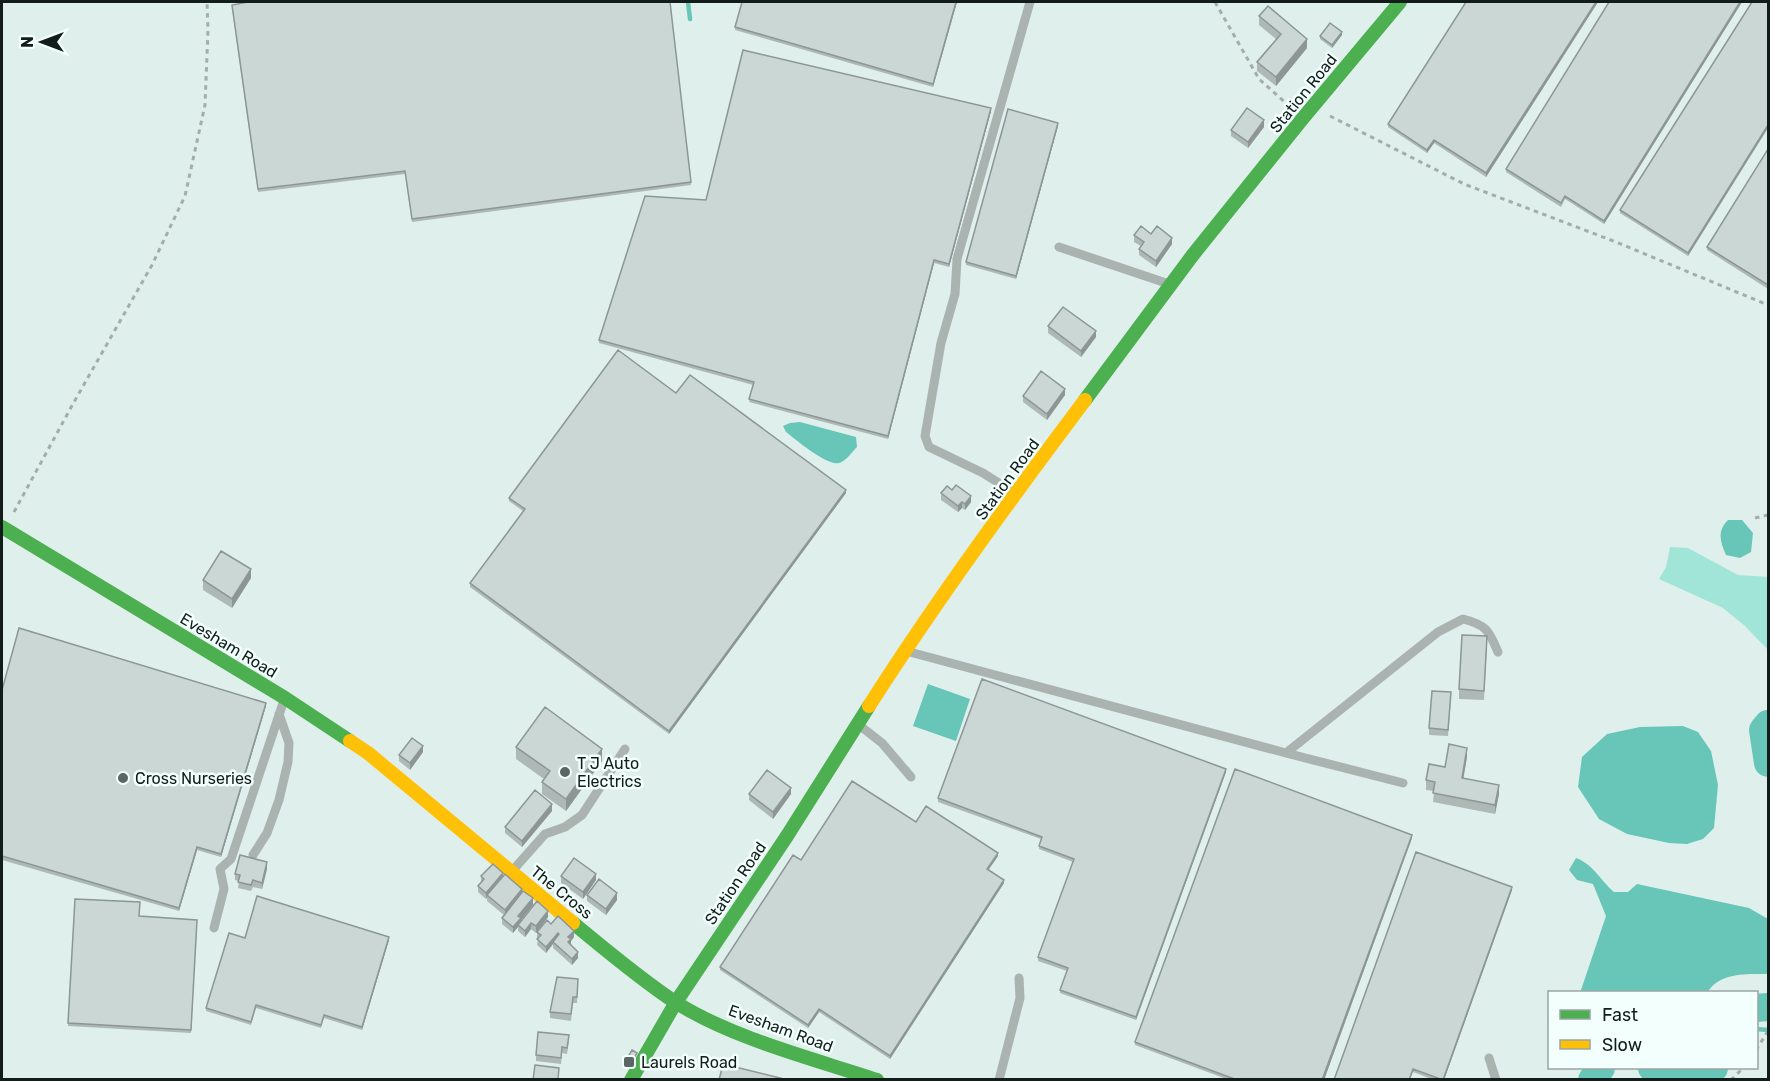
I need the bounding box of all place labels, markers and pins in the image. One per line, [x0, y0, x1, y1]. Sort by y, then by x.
place label: T J Auto Electrics [577, 754, 642, 791]
marker: T J Auto Electrics [558, 765, 572, 779]
place label: Cross Nurseries [135, 769, 252, 788]
marker: Cross Nurseries [116, 771, 130, 785]
place label: Laurels Road [641, 1053, 737, 1072]
marker: Laurels Road [622, 1055, 636, 1069]

